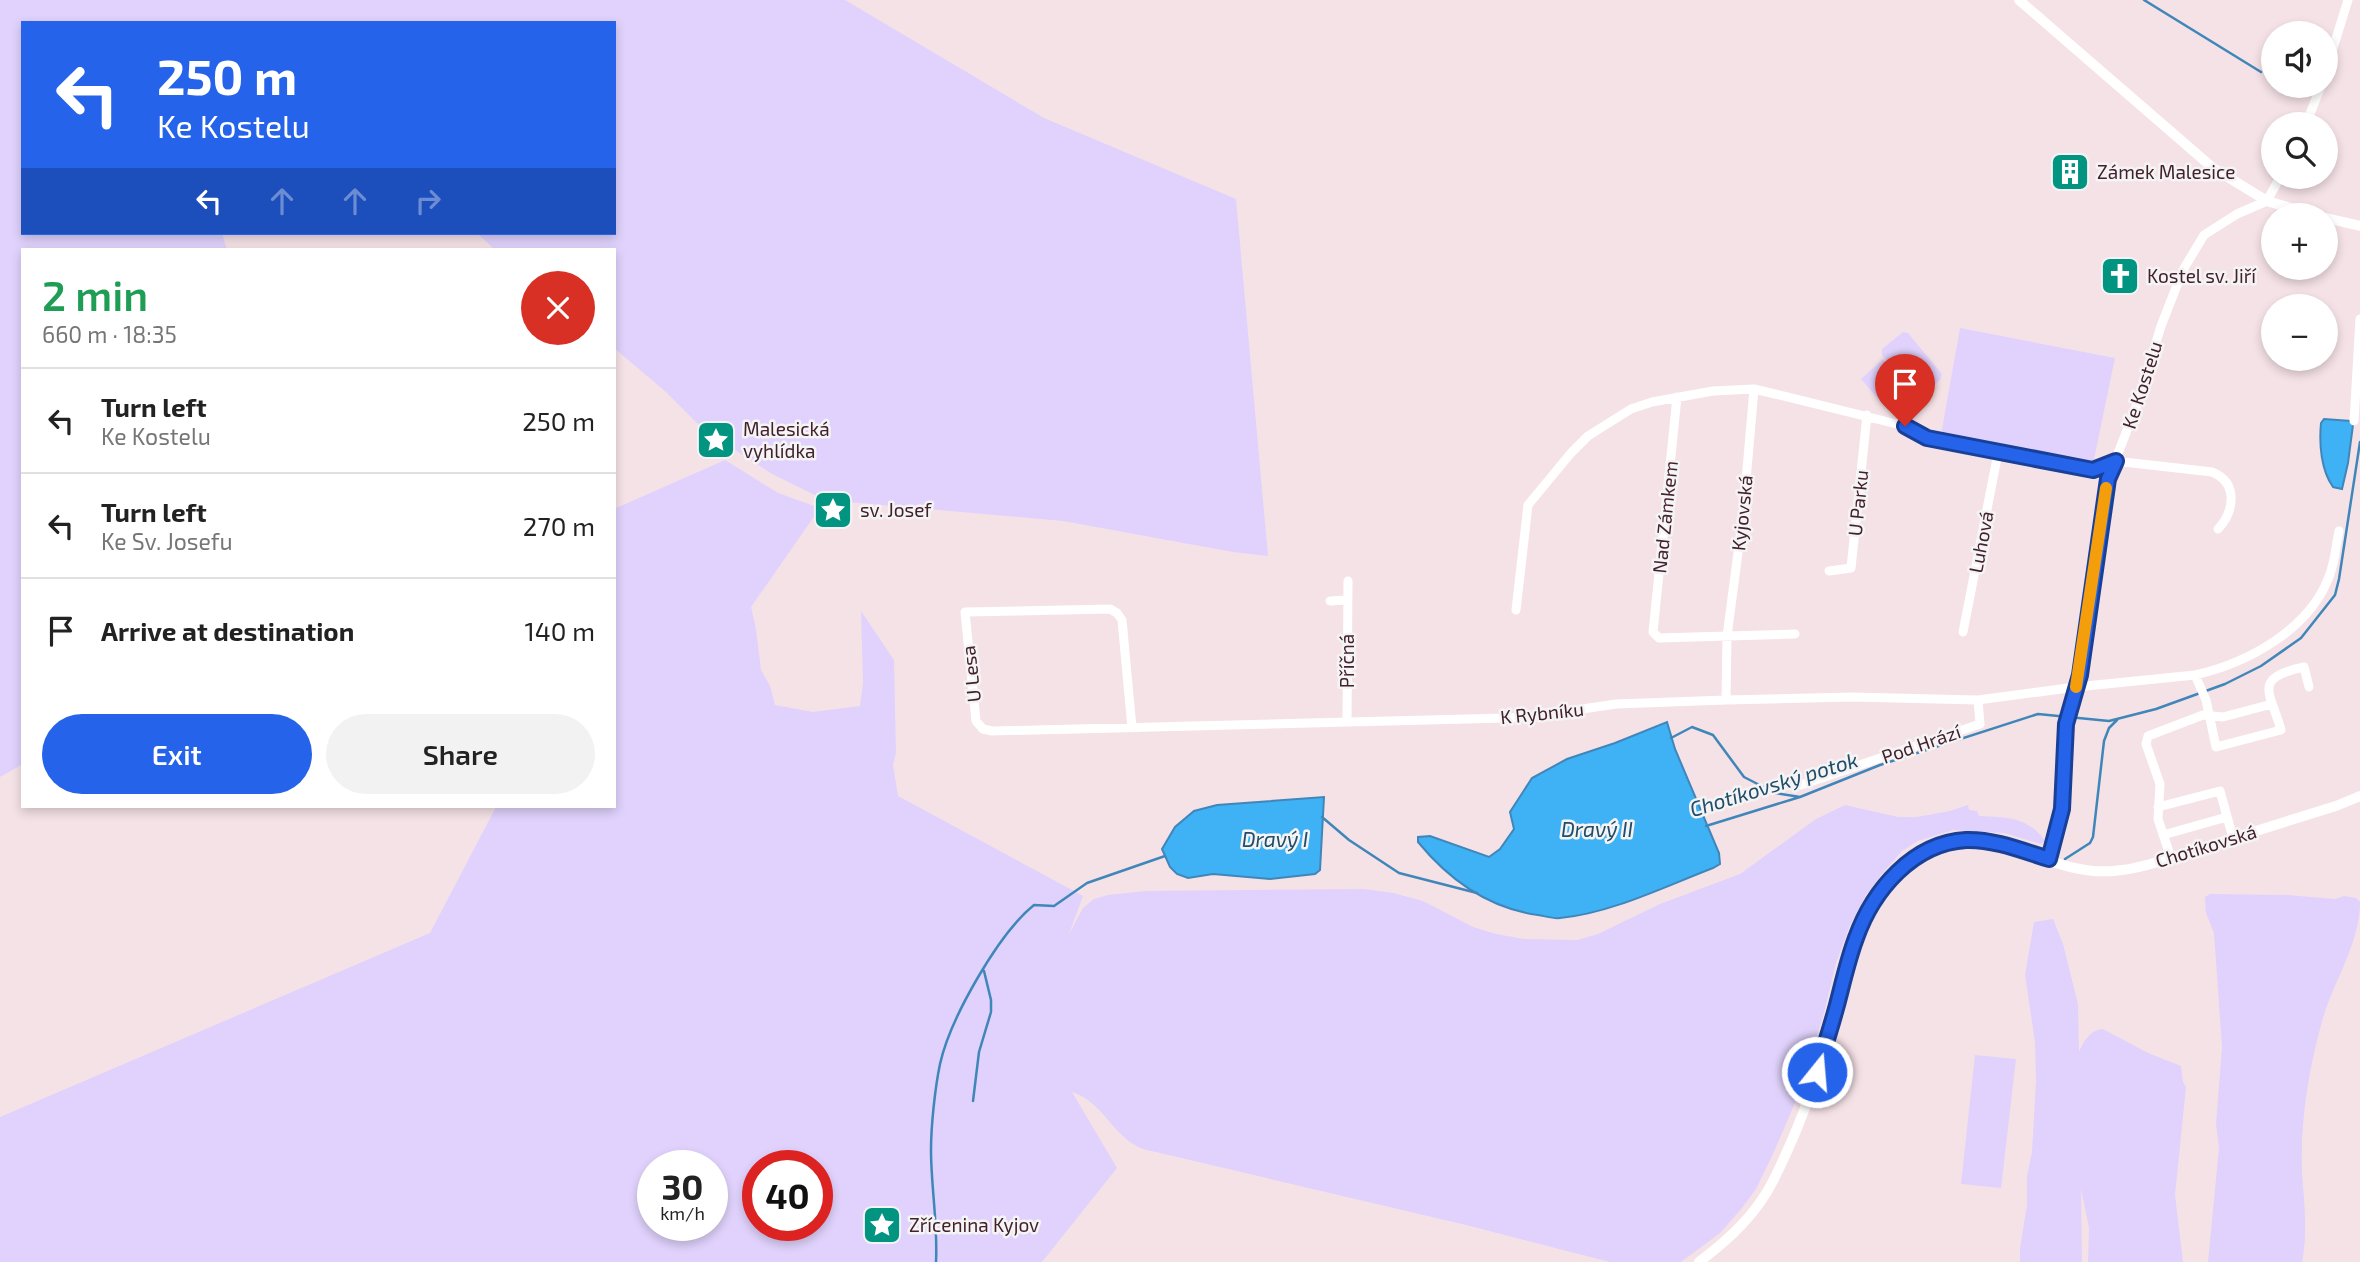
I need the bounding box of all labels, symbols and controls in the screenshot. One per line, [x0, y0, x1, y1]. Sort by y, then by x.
map controls [2261, 21, 2338, 371]
button: sound [2261, 21, 2338, 98]
text: 250 m [157, 46, 297, 105]
icon: left [42, 49, 133, 140]
text: Ke Kostelu [157, 106, 310, 144]
button: search [2261, 112, 2338, 189]
building icon: Zámek Malesice [2049, 151, 2091, 193]
place label: Zámek Malesice [2097, 160, 2235, 183]
icon: left [190, 182, 228, 220]
icon: ahead [263, 182, 301, 220]
icon: ahead [336, 182, 374, 220]
icon: right [409, 182, 447, 220]
button: + [2261, 203, 2338, 280]
church icon: Kostel sv. Jiří [2099, 255, 2141, 297]
place label: Kostel sv. Jiří [2147, 264, 2257, 287]
text: 2 min [42, 269, 148, 319]
button: close [521, 271, 595, 345]
button: − [2261, 294, 2338, 371]
text: 660 m · 18:35 [42, 320, 177, 348]
street label: Ke Kostelu [2117, 338, 2166, 432]
pin [1875, 354, 1935, 426]
icon: arrive [1886, 365, 1924, 403]
text: Turn left [101, 391, 207, 422]
icon: left [42, 402, 80, 440]
text: 250 m [522, 405, 595, 436]
place label: Malesická vyhlídka [743, 417, 830, 462]
place icon: Malesická vyhlídka [695, 419, 737, 461]
text: Ke Kostelu [101, 422, 211, 450]
street label: Nad Zámkem [1647, 460, 1682, 574]
street label: U Parku [1843, 469, 1872, 537]
street label: Kyjovská [1726, 474, 1757, 552]
place icon: sv. Josef [812, 489, 854, 531]
text: Turn left [101, 496, 207, 527]
place label: sv. Josef [860, 498, 932, 521]
icon: left [42, 507, 80, 545]
street label: Luhová [1963, 509, 1998, 575]
text: 270 m [523, 510, 595, 541]
text: Ke Sv. Josefu [101, 527, 233, 555]
icon: arrive [42, 612, 80, 650]
text: Arrive at destination [101, 615, 354, 646]
text: 140 m [524, 615, 595, 646]
street label: Příčná [1335, 634, 1358, 688]
street label: U Lesa [956, 645, 985, 704]
street label: K Rybníku [1499, 697, 1585, 728]
button: Exit [42, 714, 312, 794]
button: Share [326, 714, 595, 794]
street label: Pod Hrází [1878, 719, 1965, 768]
water label: Chotíkovský potok [1686, 746, 1861, 822]
water label: Dravý II [1561, 816, 1633, 842]
street label: Chotíkovská [2153, 819, 2259, 872]
water label: Dravý I [1242, 826, 1308, 852]
position arrow [1780, 1035, 1854, 1109]
speed limit sign: 40 [742, 1150, 833, 1241]
text: 30 [662, 1165, 703, 1207]
text: km/h [660, 1202, 705, 1224]
place icon: Zřícenina Kyjov [861, 1204, 903, 1246]
place label: Zřícenina Kyjov [909, 1213, 1039, 1236]

